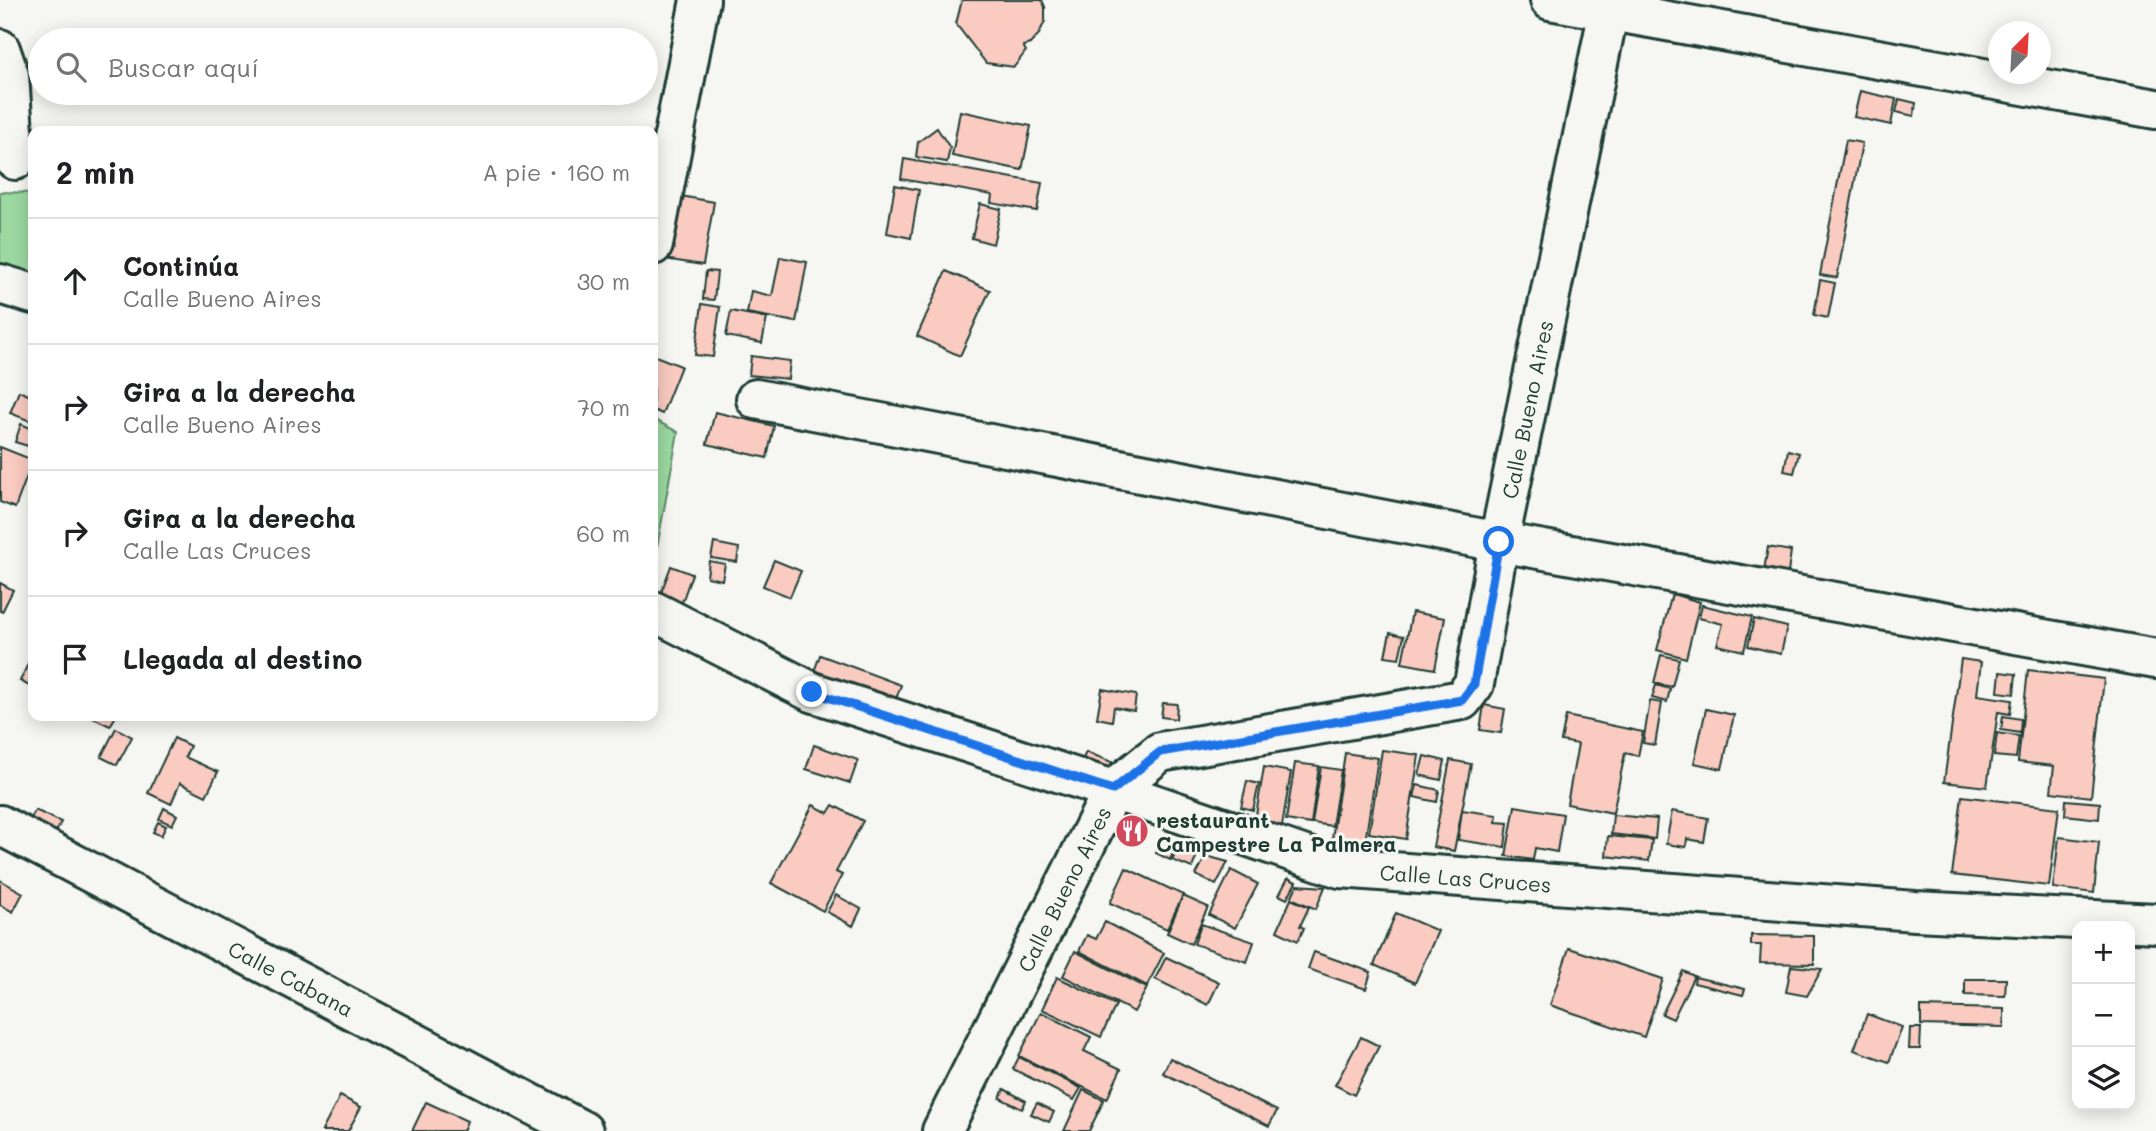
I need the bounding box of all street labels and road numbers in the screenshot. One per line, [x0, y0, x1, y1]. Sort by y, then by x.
street label: Calle Bueno Aires [1495, 318, 1558, 501]
street label: Calle Bueno Aires [1011, 802, 1116, 976]
street label: Calle Las Cruces [1379, 858, 1552, 897]
street label: Calle Cabana [224, 934, 359, 1022]

